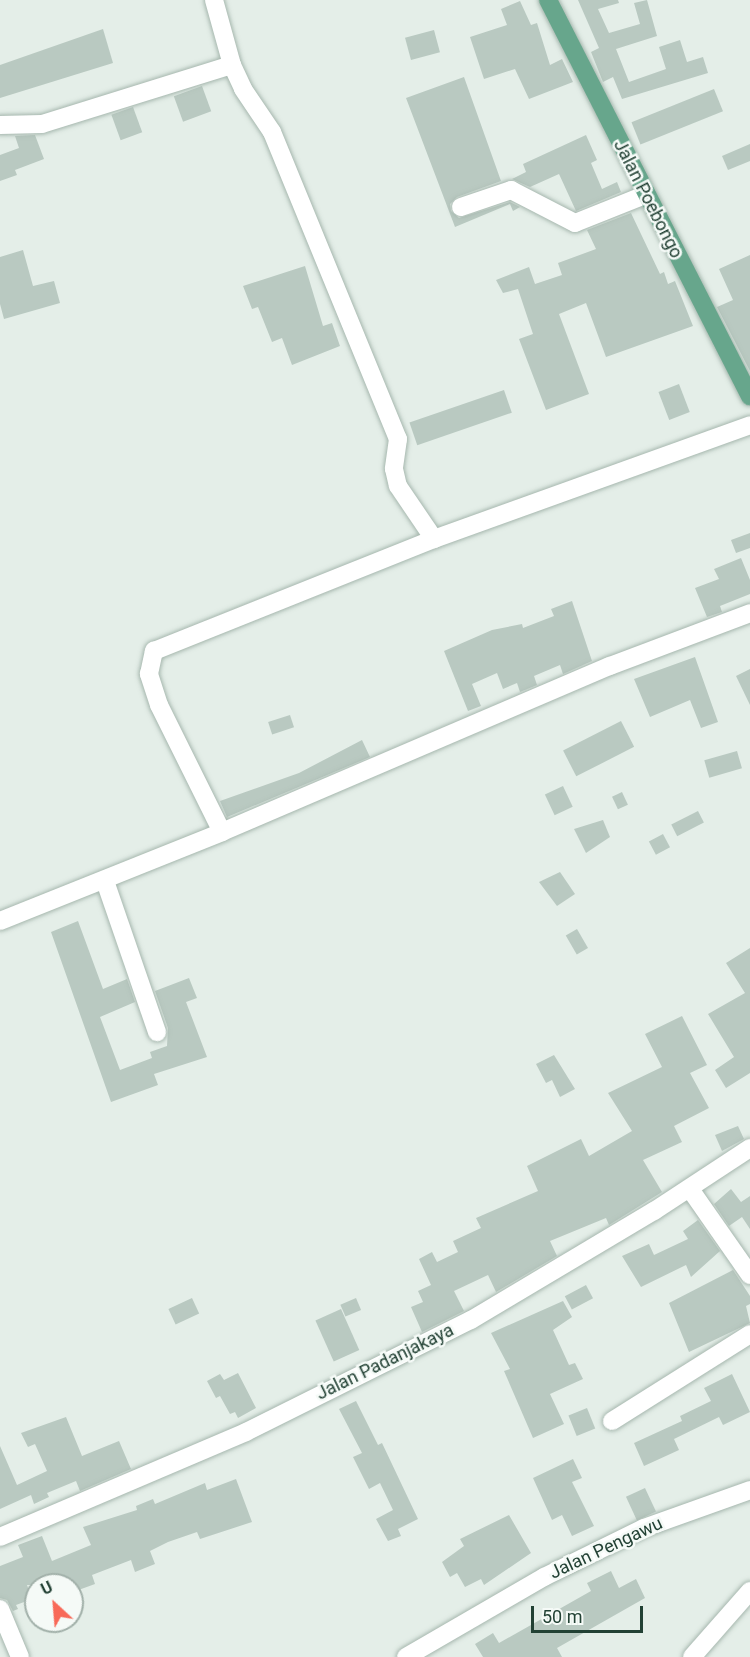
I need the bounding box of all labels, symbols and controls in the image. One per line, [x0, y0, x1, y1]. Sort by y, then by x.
street label: Jalan Poebongo [609, 136, 687, 262]
street label: Jalan Padanjakaya [313, 1319, 457, 1405]
street label: Jalan Pengawu [546, 1512, 666, 1584]
north arrow [24, 1573, 84, 1633]
text: U [38, 1577, 56, 1599]
scale bar [534, 1594, 646, 1632]
text: 50 m [542, 1606, 582, 1627]

